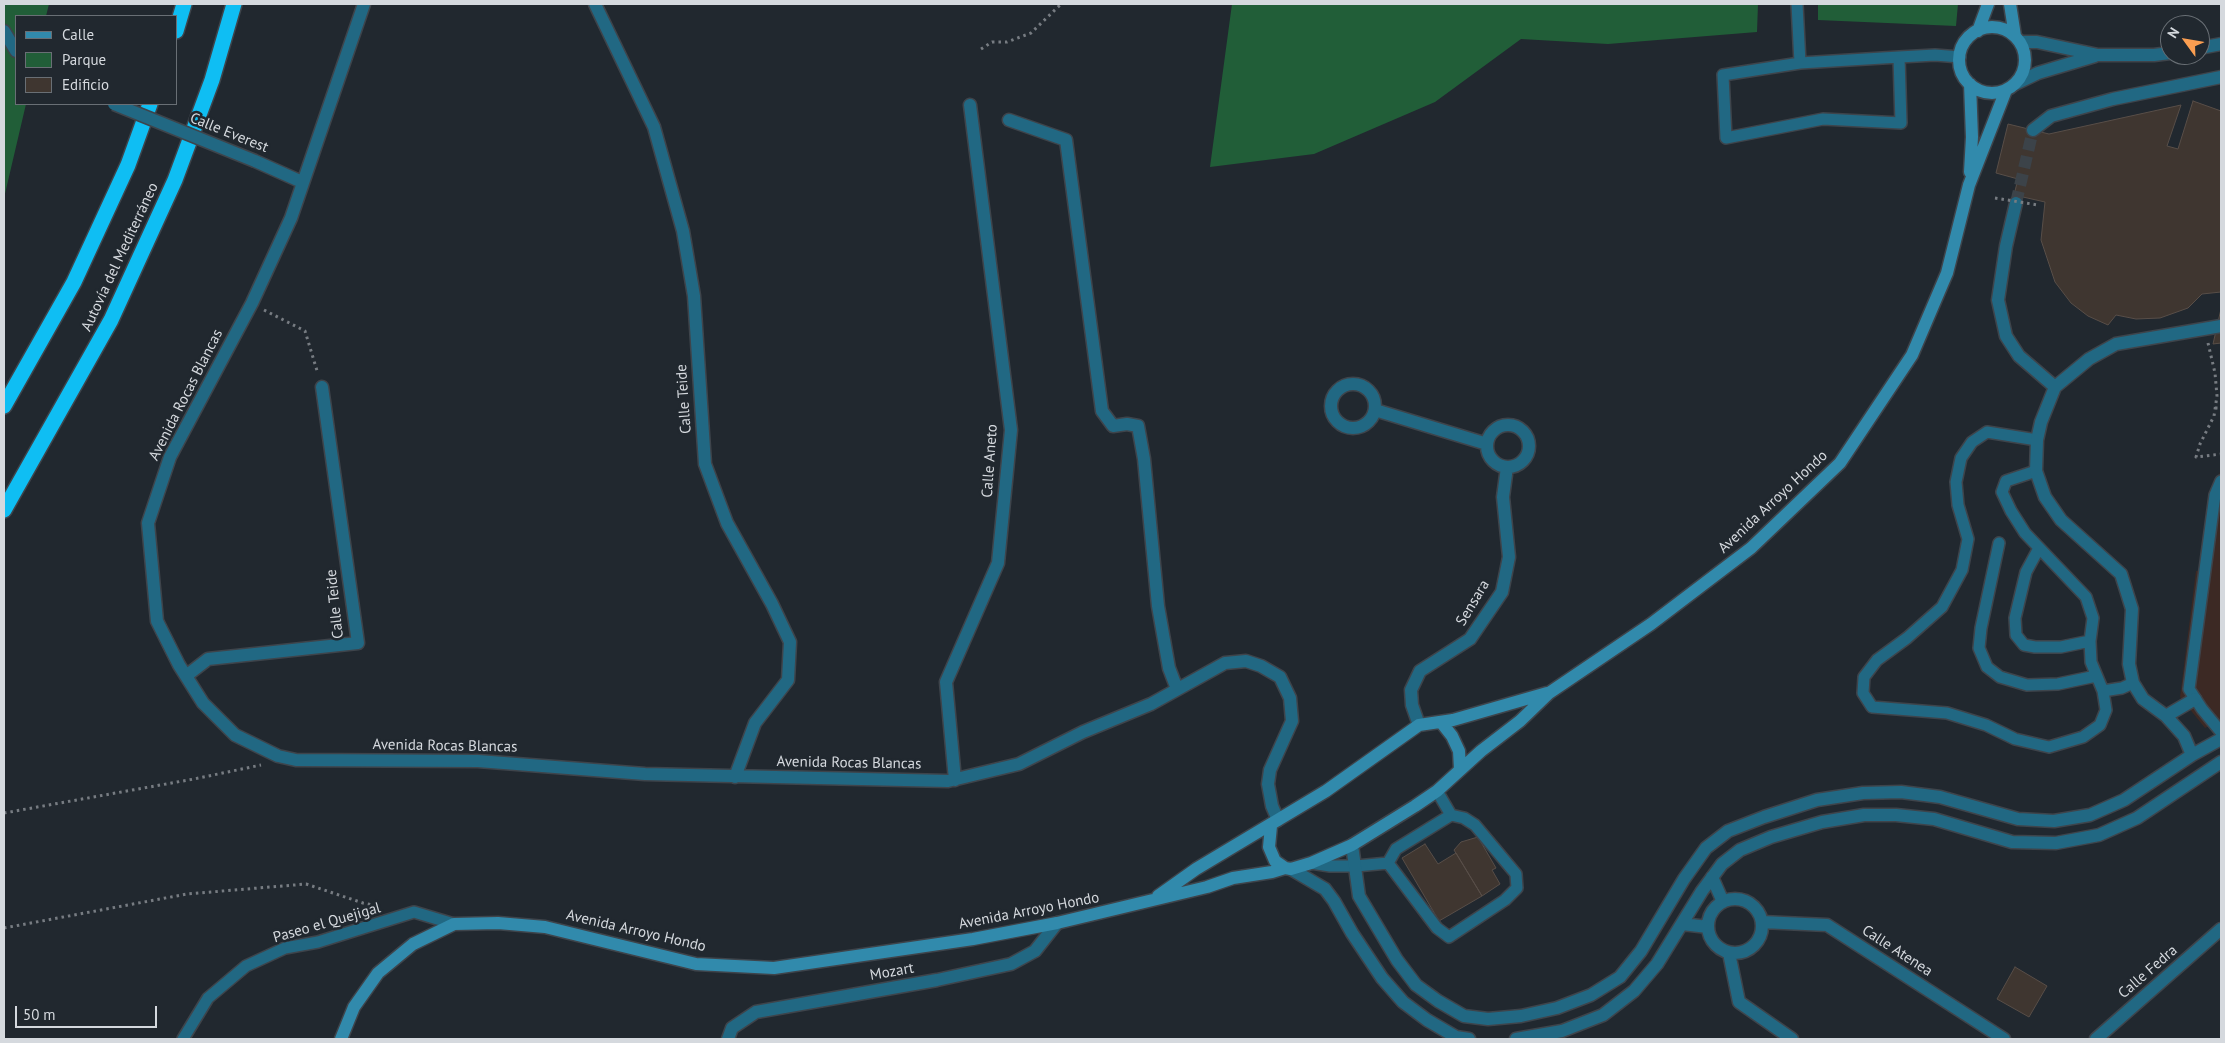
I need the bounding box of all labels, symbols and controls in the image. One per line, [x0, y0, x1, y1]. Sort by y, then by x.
legend [15, 15, 178, 105]
north arrow [2160, 15, 2210, 65]
text: N [2163, 24, 2183, 41]
text: Calle [62, 25, 94, 44]
text: Parque [62, 50, 106, 69]
text: Edificio [62, 75, 109, 94]
street label: Calle Everest [187, 109, 271, 157]
street label: Autovía del Mediterráneo [78, 180, 162, 334]
street label: Avenida Rocas Blancas [145, 326, 227, 464]
street label: Calle Teide [673, 364, 695, 434]
street label: Calle Aneto [978, 424, 1002, 498]
street label: Avenida Arroyo Hondo [1715, 447, 1831, 557]
street label: Calle Teide [322, 568, 348, 640]
street label: Sensara [1452, 577, 1494, 629]
street label: Avenida Rocas Blancas [372, 736, 518, 756]
street label: Avenida Rocas Blancas [776, 753, 922, 773]
street label: Avenida Arroyo Hondo [957, 889, 1101, 933]
street label: Paseo el Quejigal [271, 899, 383, 947]
street label: Avenida Arroyo Hondo [564, 906, 708, 956]
street label: Calle Atenea [1858, 922, 1936, 980]
street label: Calle Fedra [2115, 942, 2181, 1002]
street label: Mozart [869, 959, 915, 985]
scale bar [18, 996, 160, 1028]
text: 50 m [23, 1005, 56, 1024]

